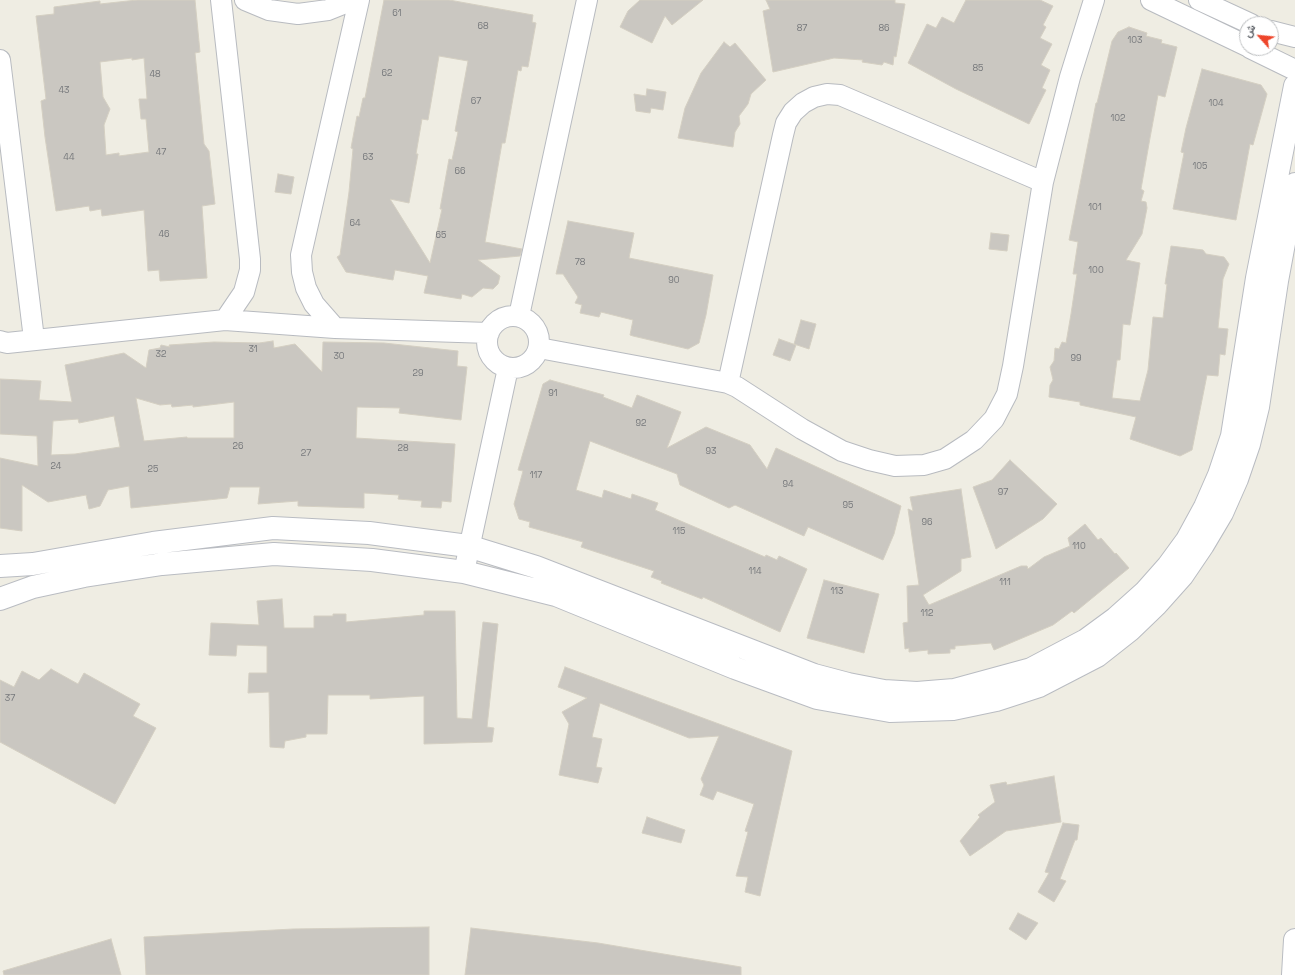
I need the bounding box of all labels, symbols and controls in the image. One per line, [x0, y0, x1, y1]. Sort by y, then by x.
house number: 61 [392, 9, 402, 19]
north arrow [1239, 16, 1279, 56]
house number: 68 [477, 22, 489, 32]
text: ش [1240, 22, 1258, 40]
house number: 87 [797, 24, 807, 34]
house number: 86 [878, 24, 890, 34]
house number: 103 [1128, 36, 1142, 46]
house number: 85 [973, 64, 983, 74]
house number: 62 [382, 69, 392, 79]
house number: 48 [149, 70, 161, 80]
house number: 43 [58, 86, 70, 96]
house number: 67 [471, 97, 481, 107]
house number: 104 [1208, 99, 1224, 109]
house number: 102 [1111, 114, 1125, 124]
house number: 47 [156, 148, 166, 158]
house number: 44 [63, 153, 75, 163]
house number: 63 [363, 153, 373, 163]
house number: 105 [1193, 162, 1207, 172]
house number: 66 [454, 167, 466, 177]
house number: 101 [1088, 203, 1102, 213]
house number: 64 [349, 219, 361, 229]
house number: 46 [158, 230, 170, 240]
house number: 65 [436, 231, 446, 241]
house number: 78 [575, 258, 585, 268]
house number: 100 [1088, 266, 1104, 276]
house number: 90 [668, 276, 680, 286]
house number: 31 [248, 345, 258, 355]
house number: 32 [156, 350, 166, 360]
house number: 30 [333, 352, 345, 362]
house number: 99 [1070, 354, 1082, 364]
house number: 29 [413, 369, 423, 379]
house number: 91 [548, 389, 558, 399]
house number: 92 [636, 419, 646, 429]
house number: 26 [233, 442, 243, 452]
house number: 28 [397, 444, 409, 454]
house number: 93 [706, 447, 716, 457]
house number: 27 [301, 449, 311, 459]
house number: 24 [51, 462, 61, 472]
house number: 25 [148, 465, 158, 475]
house number: 117 [530, 471, 542, 481]
house number: 94 [782, 480, 794, 490]
house number: 97 [998, 488, 1008, 498]
house number: 95 [843, 501, 853, 511]
house number: 96 [921, 518, 933, 528]
house number: 115 [673, 527, 685, 537]
house number: 110 [1072, 542, 1086, 552]
house number: 114 [748, 567, 762, 577]
house number: 111 [999, 578, 1011, 588]
house number: 113 [831, 587, 843, 597]
house number: 112 [921, 609, 933, 619]
house number: 37 [5, 694, 15, 704]

